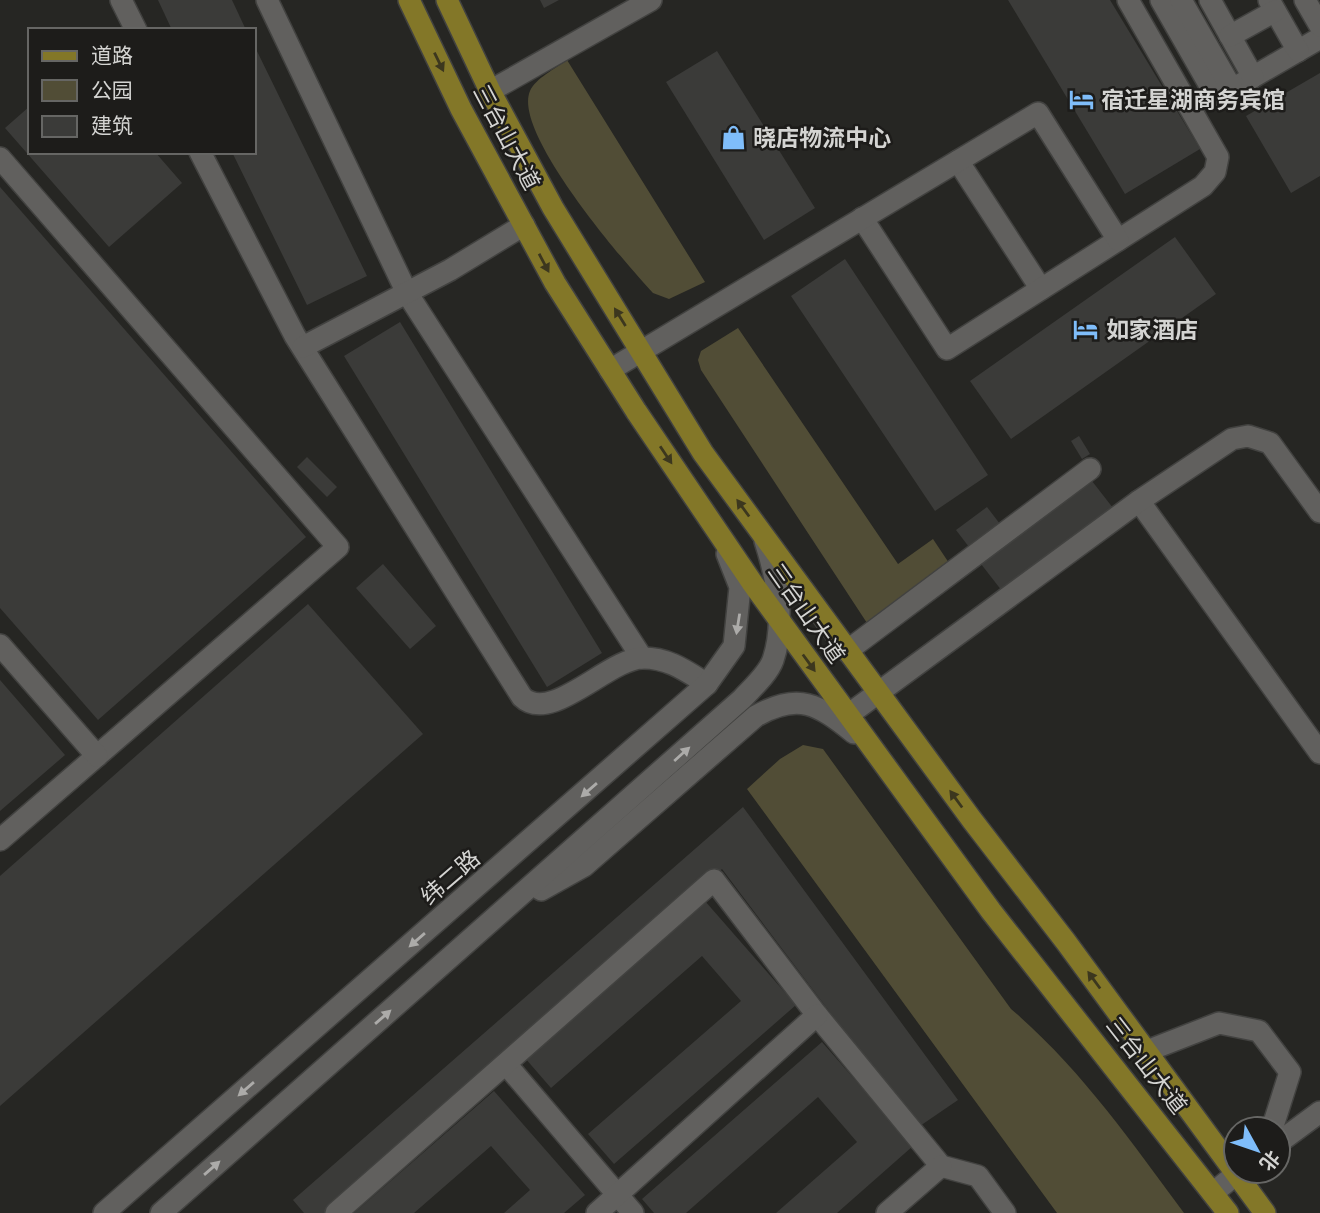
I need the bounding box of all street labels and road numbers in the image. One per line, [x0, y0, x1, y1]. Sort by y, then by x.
street label: 三台山大道 [467, 79, 547, 195]
street label: 三台山大道 [762, 558, 852, 668]
street label: 纬二路 [414, 843, 486, 911]
street label: 三台山大道 [1100, 1011, 1194, 1119]

